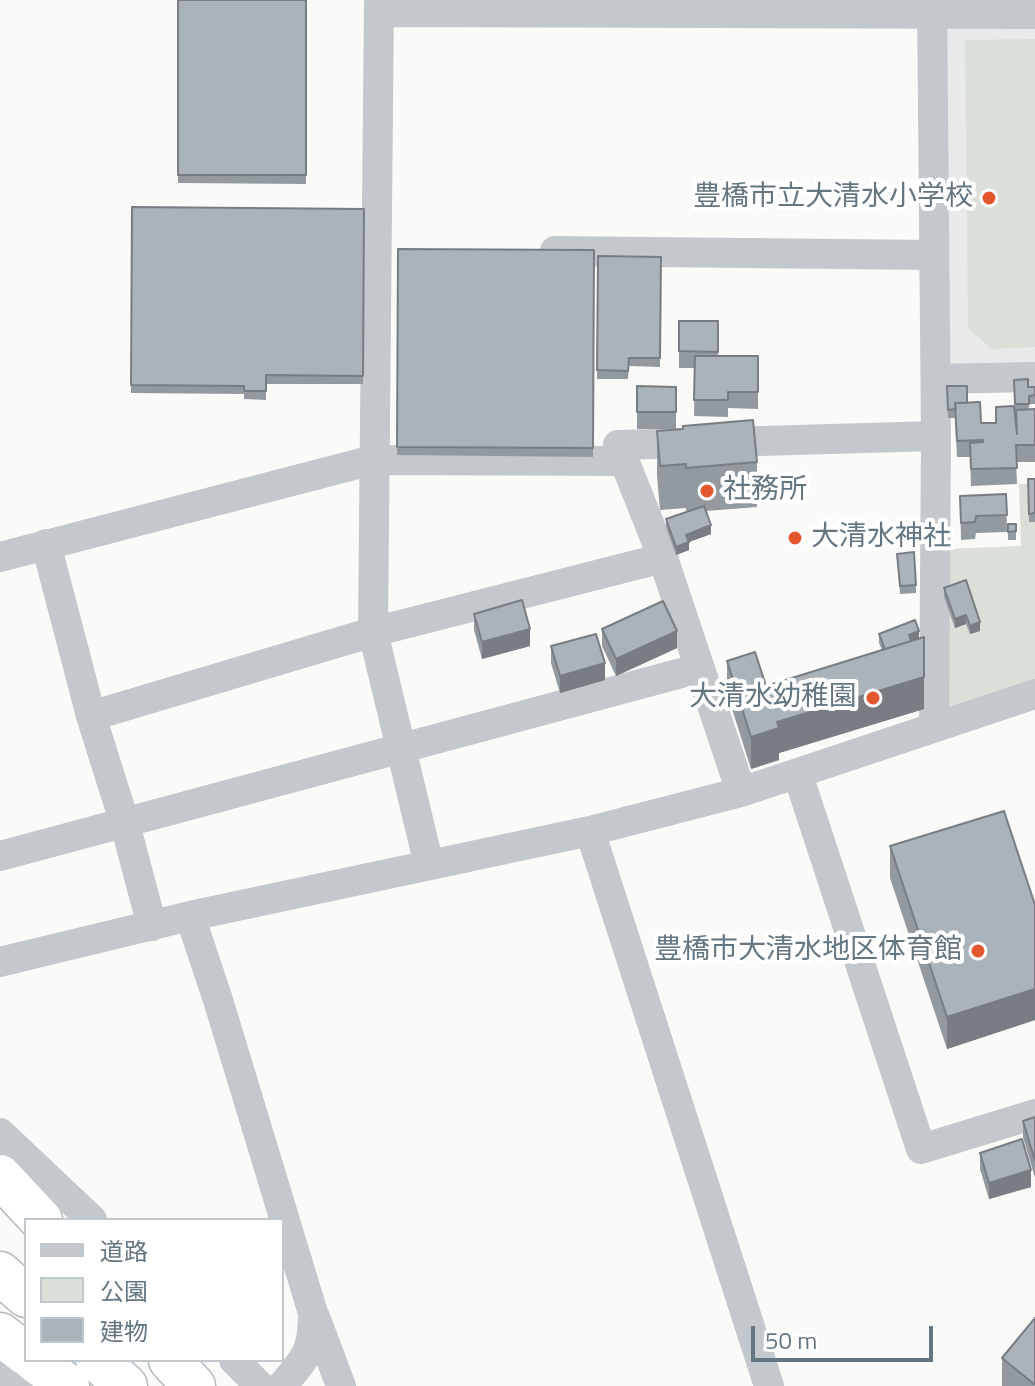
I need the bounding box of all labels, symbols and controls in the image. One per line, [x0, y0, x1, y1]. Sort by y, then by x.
place label: 豊橋市立大清水小学校 [693, 181, 973, 215]
marker: 豊橋市立大清水小学校 [980, 189, 998, 207]
place label: 社務所 [723, 474, 807, 508]
marker: 社務所 [698, 482, 716, 500]
place label: 大清水神社 [811, 521, 951, 555]
marker: 大清水神社 [786, 529, 804, 547]
place label: 大清水幼稚園 [689, 681, 857, 715]
marker: 大清水幼稚園 [864, 689, 882, 707]
place label: 豊橋市大清水地区体育館 [654, 934, 962, 968]
marker: 豊橋市大清水地区体育館 [969, 942, 987, 960]
legend [24, 1218, 284, 1362]
text: 道路 [100, 1233, 148, 1269]
text: 公園 [100, 1273, 148, 1309]
scale bar [755, 1310, 937, 1360]
text: 建物 [100, 1313, 148, 1349]
text: 50 m [765, 1322, 817, 1358]

